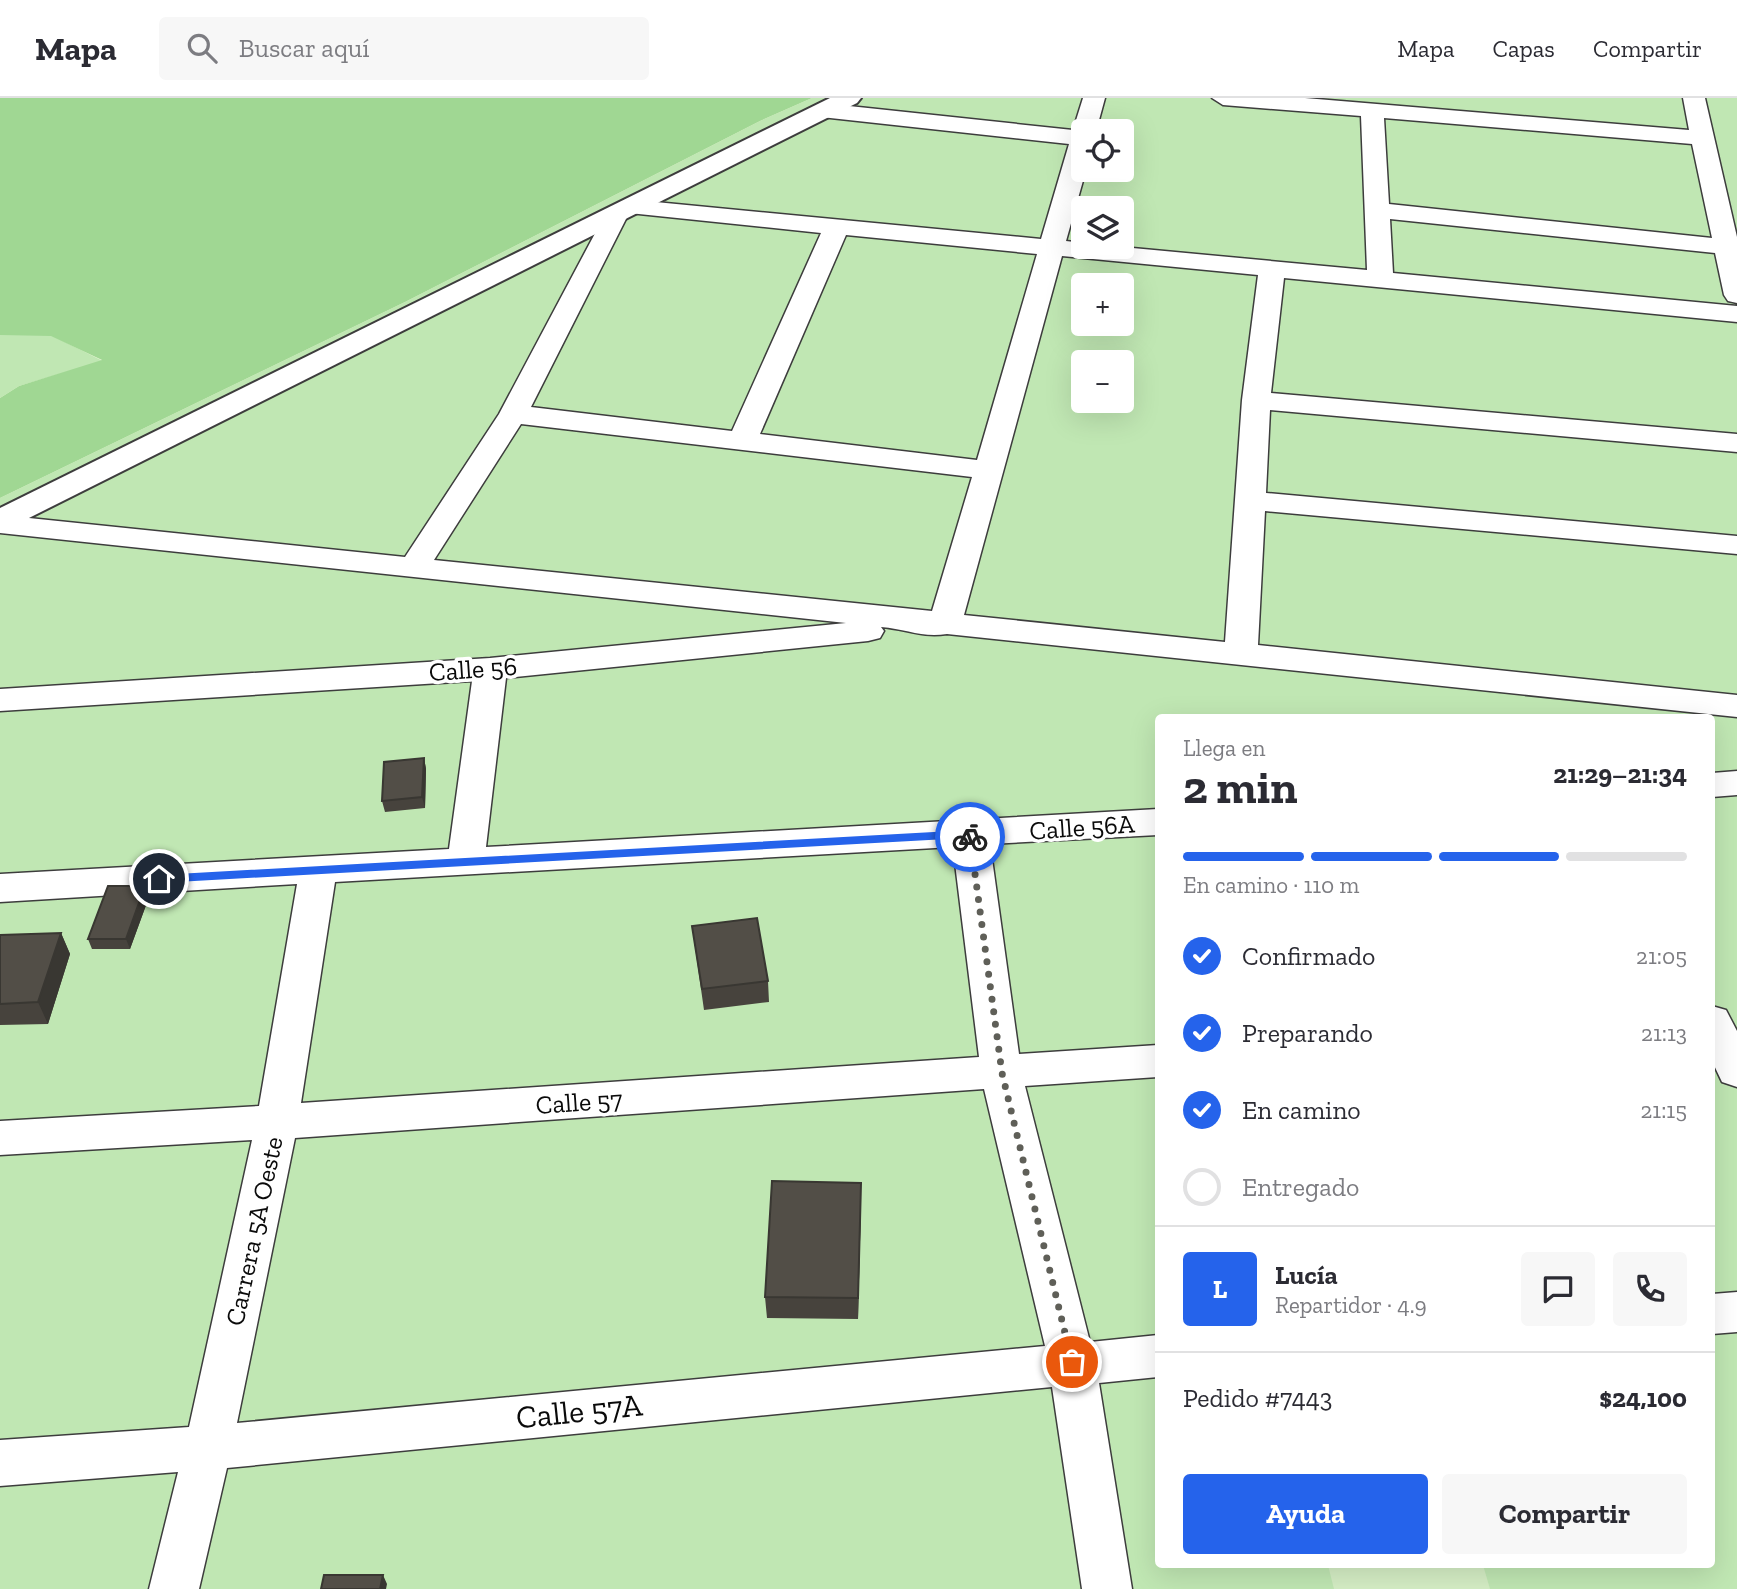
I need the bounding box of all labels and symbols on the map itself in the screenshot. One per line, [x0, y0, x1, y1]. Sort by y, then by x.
street label: Calle 56 [428, 650, 518, 688]
courier [935, 802, 1005, 872]
street label: Calle 56A [1028, 807, 1137, 847]
pin [129, 849, 189, 909]
street label: Calle 57 [535, 1083, 623, 1121]
street label: Carrera 5A Oeste [218, 1134, 290, 1328]
pin [1042, 1332, 1102, 1392]
street label: Calle 57A [514, 1385, 644, 1437]

